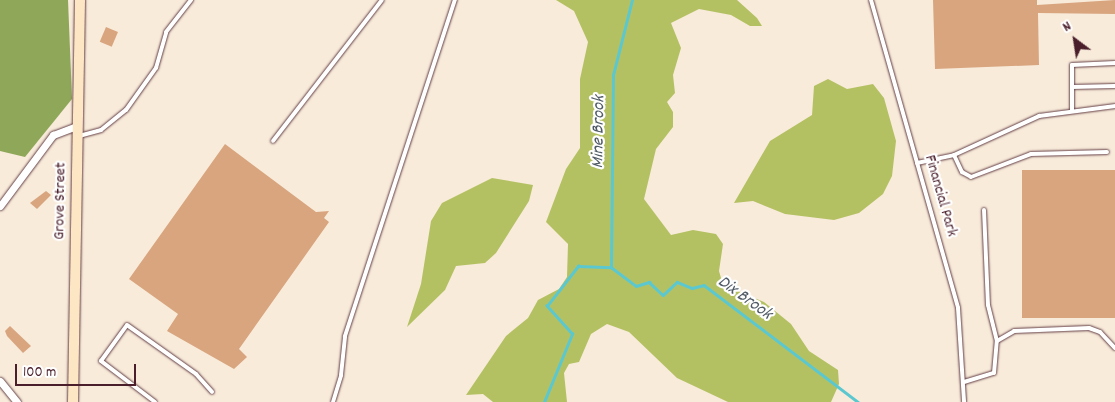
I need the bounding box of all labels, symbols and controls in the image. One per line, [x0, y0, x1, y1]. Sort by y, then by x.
north arrow [1050, 15, 1100, 65]
text: N [1059, 17, 1075, 38]
water label: Mine Brook [589, 95, 611, 169]
street label: Financial Park [919, 153, 961, 239]
street label: Grove Street [51, 162, 71, 240]
water label: Dix Brook [713, 272, 775, 326]
scale bar [18, 354, 139, 386]
text: 100 m [23, 362, 56, 384]

